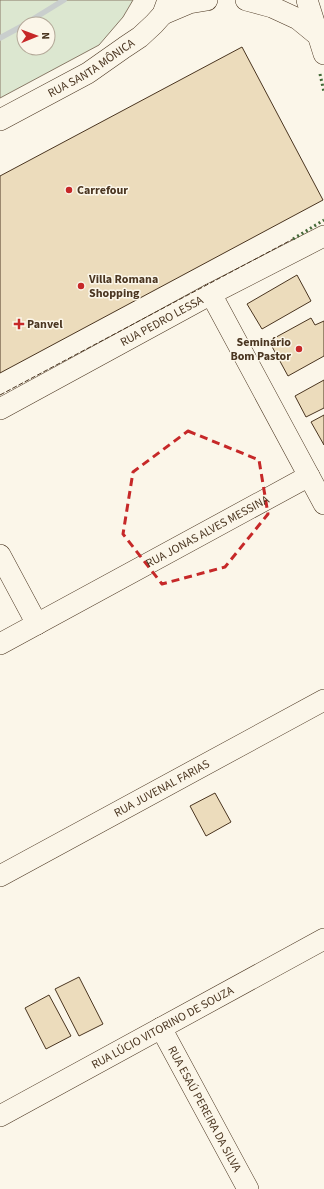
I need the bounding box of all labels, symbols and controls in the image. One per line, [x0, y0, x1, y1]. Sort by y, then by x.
north arrow [16, 16, 56, 56]
street label: RUA SANTA MÔNICA [45, 34, 137, 100]
place label: Carrefour [77, 182, 128, 199]
marker: Carrefour [64, 185, 74, 195]
place label: Villa Romana Shopping [88, 271, 158, 302]
marker: Villa Romana Shopping [76, 281, 86, 291]
street label: RUA PEDRO LESSA [117, 291, 207, 351]
place label: Panvel [27, 316, 63, 333]
marker: Panvel [14, 319, 24, 329]
place label: Seminário Bom Pastor [230, 334, 291, 365]
marker: Seminário Bom Pastor [294, 344, 304, 354]
street label: RUA JONAS ALVES MESSINA [143, 491, 272, 572]
street label: RUA JUVENAL FARIAS [111, 755, 213, 821]
street label: RUA LÚCIO VITORINO DE SOUZA [88, 981, 237, 1073]
street label: RUA ESAÚ PEREIRA DA SILVA [164, 1043, 246, 1175]

